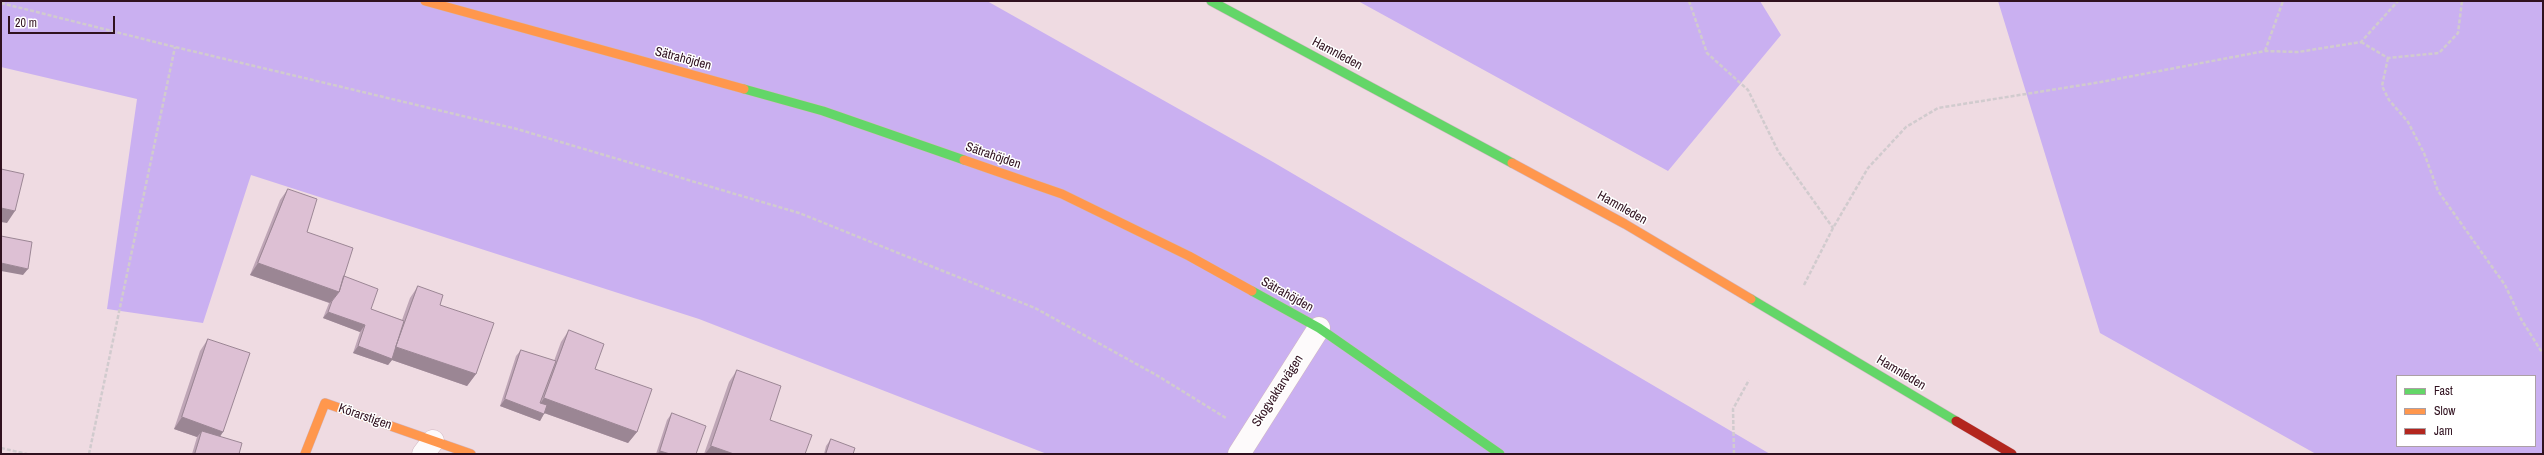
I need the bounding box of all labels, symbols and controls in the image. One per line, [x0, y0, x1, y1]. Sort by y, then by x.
scale bar [10, 8, 117, 34]
text: 20 m [15, 15, 37, 31]
street label: Hamnleden [1309, 34, 1365, 74]
street label: Sätrahöjden [653, 44, 713, 74]
street label: Sätrahöjden [963, 139, 1023, 173]
street label: Hamnleden [1594, 188, 1650, 228]
street label: Sätrahöjden [1258, 274, 1316, 316]
street label: Skogvaktarvägen [1249, 352, 1307, 430]
street label: Hamnleden [1874, 352, 1928, 394]
legend [2396, 375, 2536, 447]
text: Fast [2434, 383, 2453, 399]
street label: Körarstigen [336, 401, 394, 433]
text: Slow [2434, 403, 2455, 419]
text: Jam [2434, 423, 2453, 439]

